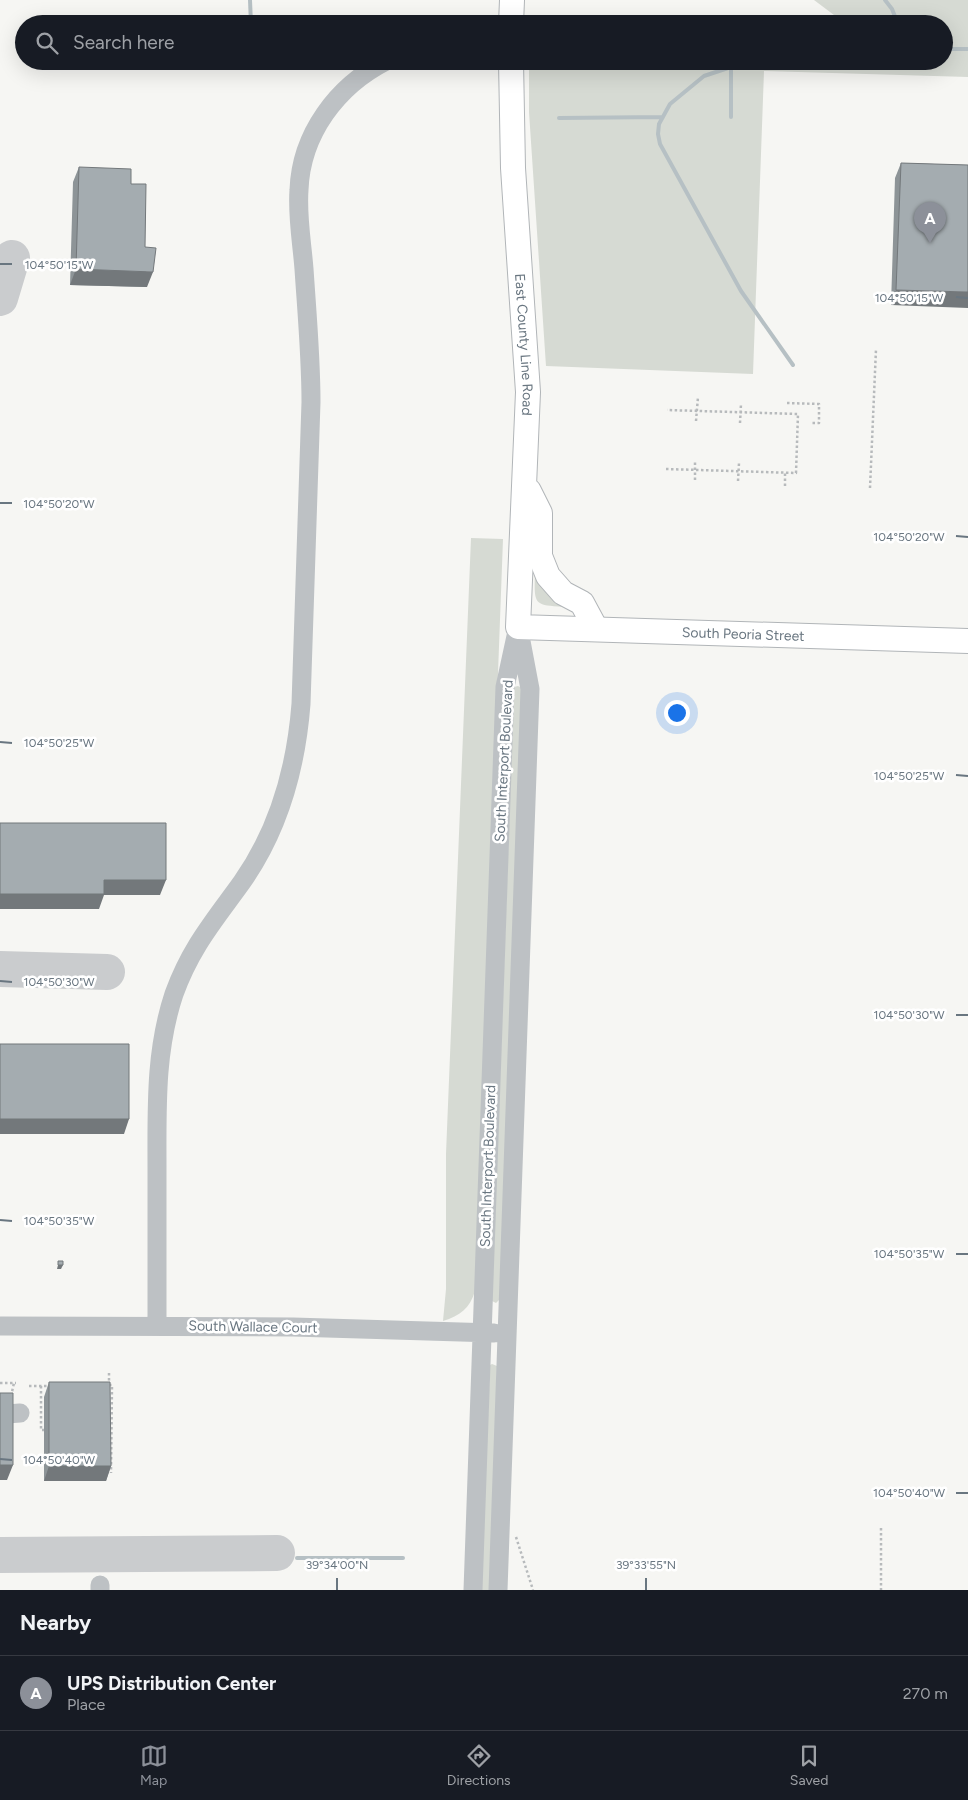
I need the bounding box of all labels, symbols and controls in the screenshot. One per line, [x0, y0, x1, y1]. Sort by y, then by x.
search box [15, 15, 953, 70]
icon: search [33, 29, 61, 57]
text: Search here [73, 31, 175, 54]
pin: A [914, 202, 946, 243]
text: 104°50'15"W [25, 258, 94, 272]
street label: East County Line Road [512, 273, 537, 416]
text: 104°50'15"W [875, 291, 944, 305]
text: 104°50'20"W [23, 497, 95, 511]
text: 104°50'20"W [873, 530, 945, 544]
street label: South Peoria Street [682, 624, 805, 644]
street label: South Interport Boulevard [491, 679, 517, 843]
your location [664, 700, 690, 726]
text: 104°50'25"W [24, 736, 95, 750]
text: 104°50'25"W [874, 769, 945, 783]
text: 104°50'30"W [23, 975, 95, 989]
text: 104°50'30"W [873, 1008, 945, 1022]
street label: South Interport Boulevard [477, 1085, 499, 1247]
text: 104°50'35"W [24, 1214, 95, 1228]
text: 104°50'35"W [874, 1247, 945, 1261]
street label: South Wallace Court [188, 1317, 318, 1337]
text: 104°50'40"W [23, 1453, 95, 1467]
text: 104°50'40"W [873, 1486, 945, 1500]
text: 39°34'00"N [306, 1558, 368, 1572]
text: 39°33'55"N [616, 1558, 676, 1572]
text: Nearby [20, 1610, 91, 1635]
text: UPS Distribution Center [67, 1672, 276, 1695]
text: A [30, 1684, 42, 1703]
text: 270 m [903, 1684, 948, 1703]
text: Place [67, 1695, 105, 1714]
tab: Map [140, 1742, 168, 1789]
tab: Directions [447, 1742, 511, 1789]
tab: Saved [790, 1742, 828, 1789]

